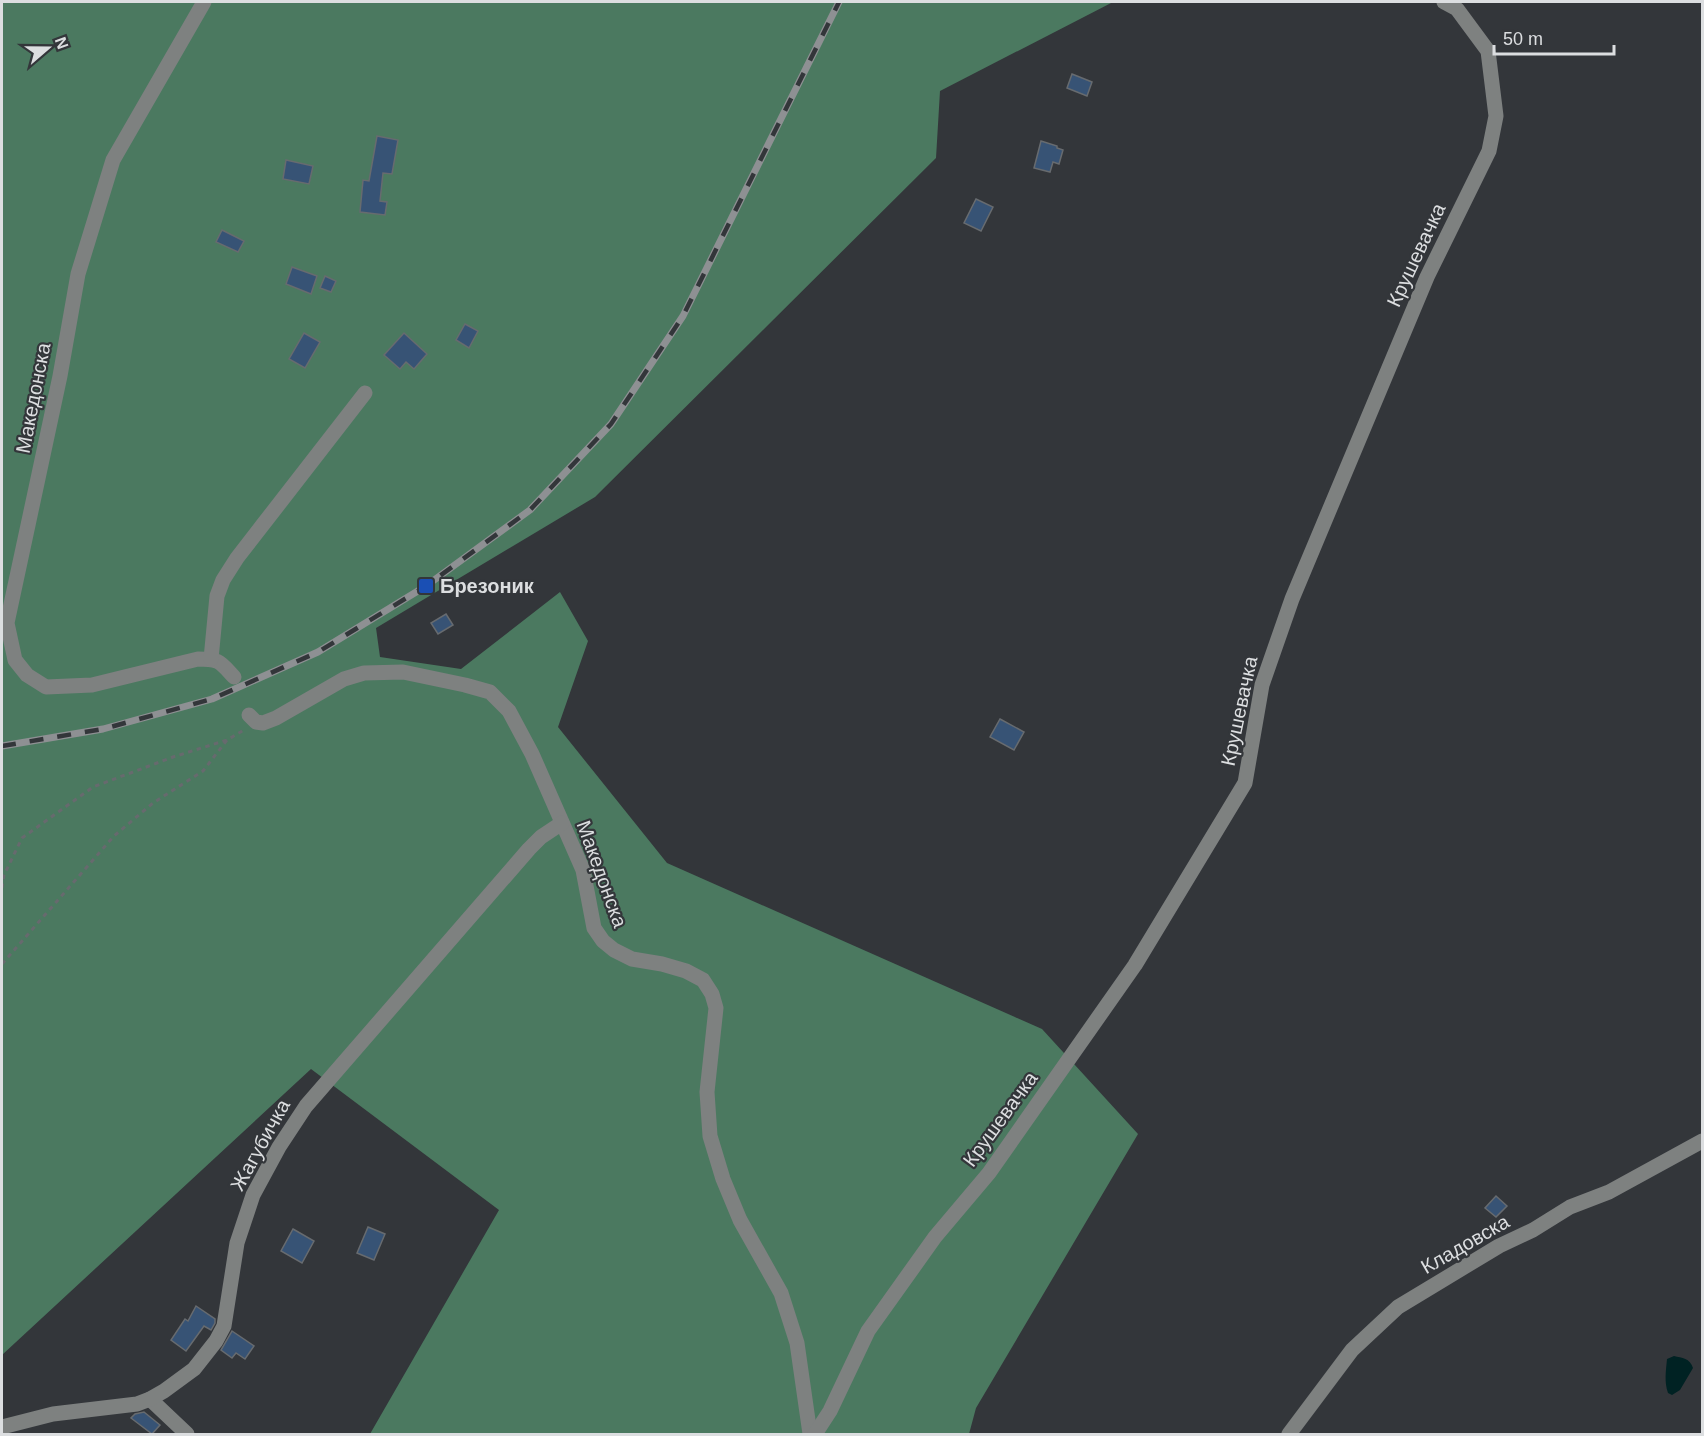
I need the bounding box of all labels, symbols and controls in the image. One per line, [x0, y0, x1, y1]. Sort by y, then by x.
north arrow [18, 18, 78, 78]
scale bar [1494, 18, 1614, 56]
text: 50 m [1503, 29, 1543, 49]
text: N [52, 35, 72, 51]
street label: Крушевачка [1382, 199, 1450, 310]
street label: Македонска [12, 340, 55, 455]
place label: Брезоник [440, 575, 535, 597]
marker: Брезоник [417, 577, 435, 595]
street label: Крушевачка [1217, 653, 1262, 768]
street label: Македонска [573, 818, 632, 931]
street label: Крушевачка [958, 1067, 1042, 1171]
street label: Жагубичка [226, 1095, 294, 1194]
street label: Кладовска [1417, 1210, 1514, 1278]

